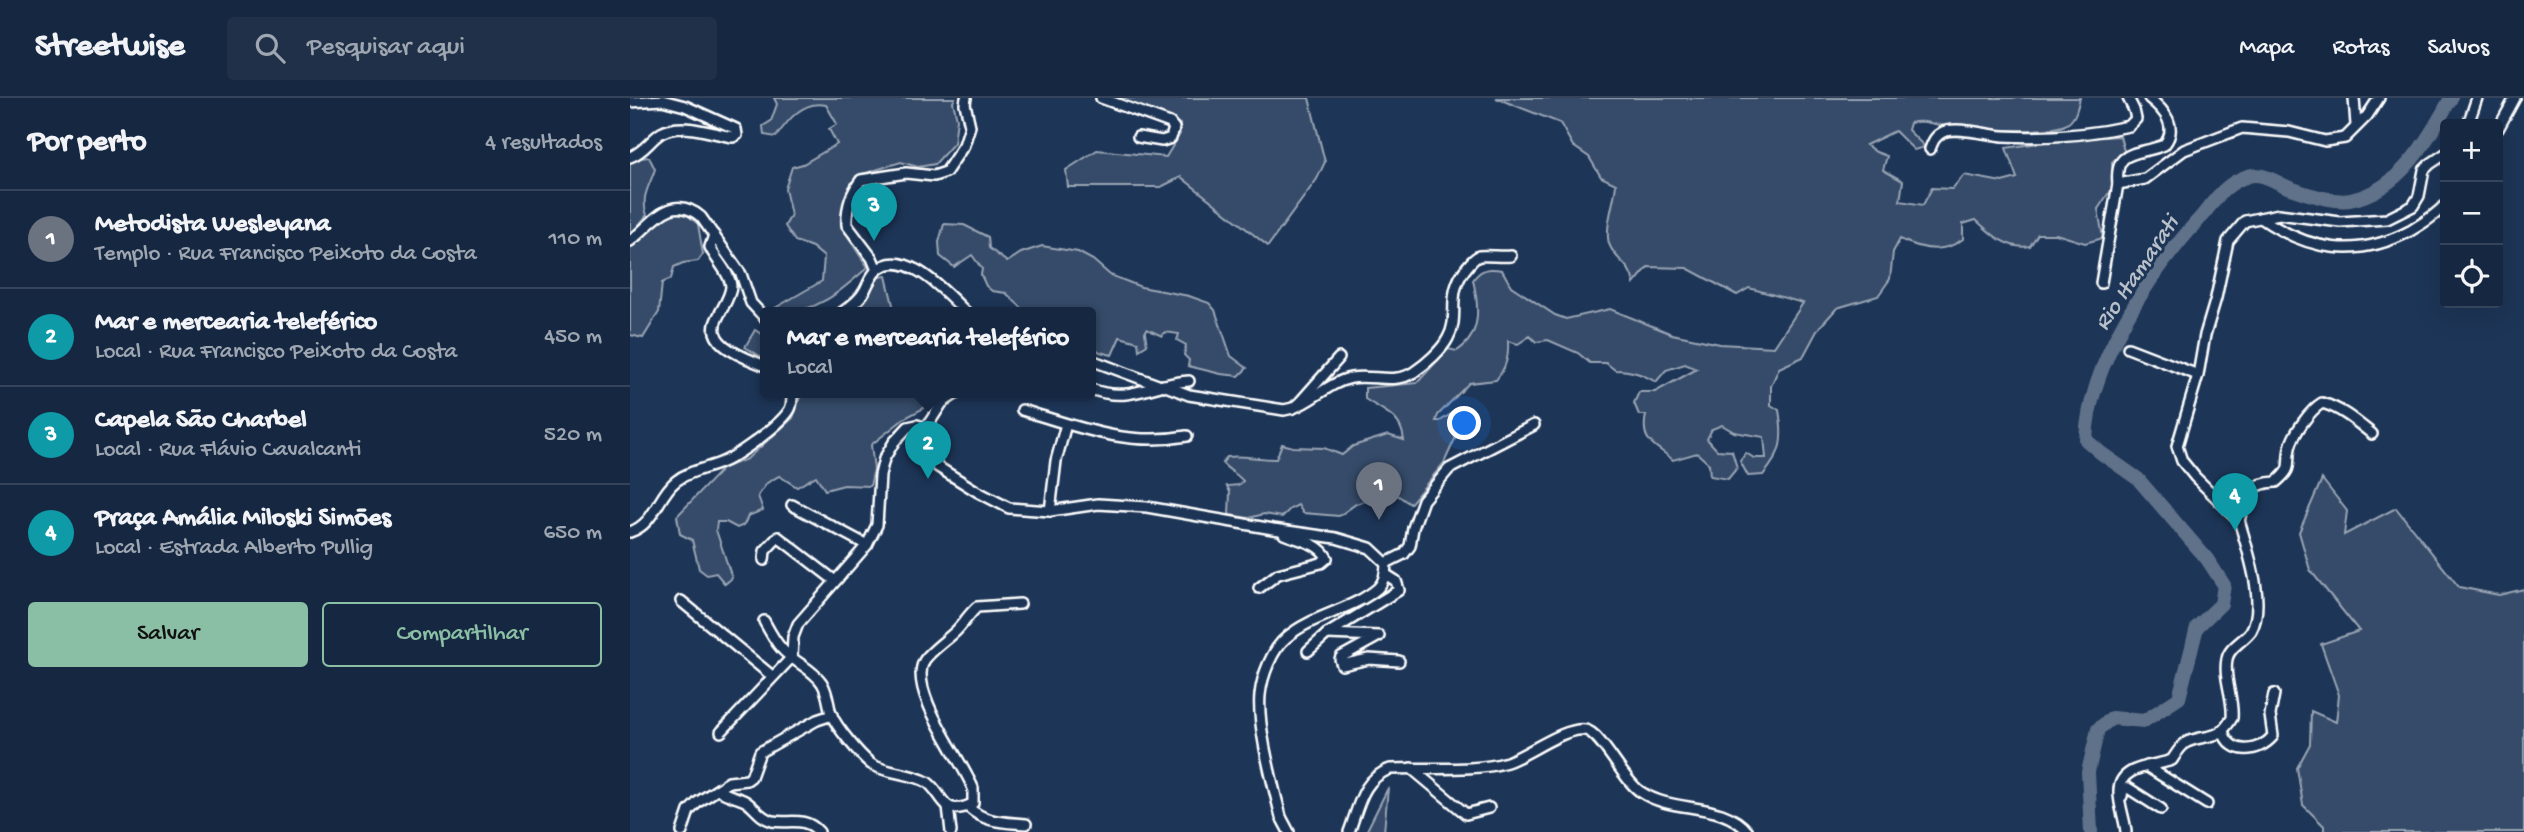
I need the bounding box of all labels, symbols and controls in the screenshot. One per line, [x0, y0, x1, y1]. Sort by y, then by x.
search box [227, 17, 717, 80]
text: Streetwise [35, 29, 185, 67]
icon: search [251, 29, 289, 67]
text: Pesquisar aqui [307, 33, 465, 64]
text: Mapa [2239, 34, 2294, 63]
text: Rotas [2332, 34, 2389, 63]
text: Salvos [2427, 34, 2489, 63]
map controls [2440, 119, 2503, 308]
button: + [2440, 119, 2503, 182]
text: Por perto [28, 126, 147, 161]
text: 4 resultados [485, 130, 602, 157]
button: − [2440, 182, 2503, 245]
pin: 3 [851, 183, 897, 241]
water label: Rio Itamarati [2089, 209, 2188, 337]
text: Metodista Wesleyana [95, 210, 330, 241]
text: 1 [46, 226, 56, 253]
text: 110 m [549, 226, 602, 253]
text: Templo · Rua Francisco Peixoto da Costa [95, 241, 477, 268]
button: locate [2440, 245, 2503, 308]
popup [760, 307, 1096, 398]
text: Mar e mercearia teleférico [95, 308, 377, 339]
text: 2 [45, 324, 57, 351]
text: 450 m [544, 324, 602, 351]
text: Mar e mercearia teleférico [787, 324, 1069, 355]
text: Local · Rua Francisco Peixoto da Costa [95, 339, 457, 366]
text: Local [787, 355, 833, 382]
text: Capela São Charbel [95, 406, 307, 437]
your location [1447, 406, 1481, 440]
pin: 2 [905, 421, 951, 479]
text: 3 [45, 422, 57, 449]
text: 520 m [544, 422, 602, 449]
text: Local · Rua Flávio Cavalcanti [95, 437, 361, 464]
pin: 1 [1356, 462, 1402, 520]
pin: 4 [2212, 473, 2258, 531]
text: Praça Amália Miloski Simões [95, 504, 391, 535]
text: 4 [46, 520, 56, 547]
text: 650 m [543, 520, 602, 547]
text: Local · Estrada Alberto Pullig [95, 535, 373, 562]
button: Salvar [28, 602, 308, 667]
button: Compartilhar [322, 602, 602, 667]

